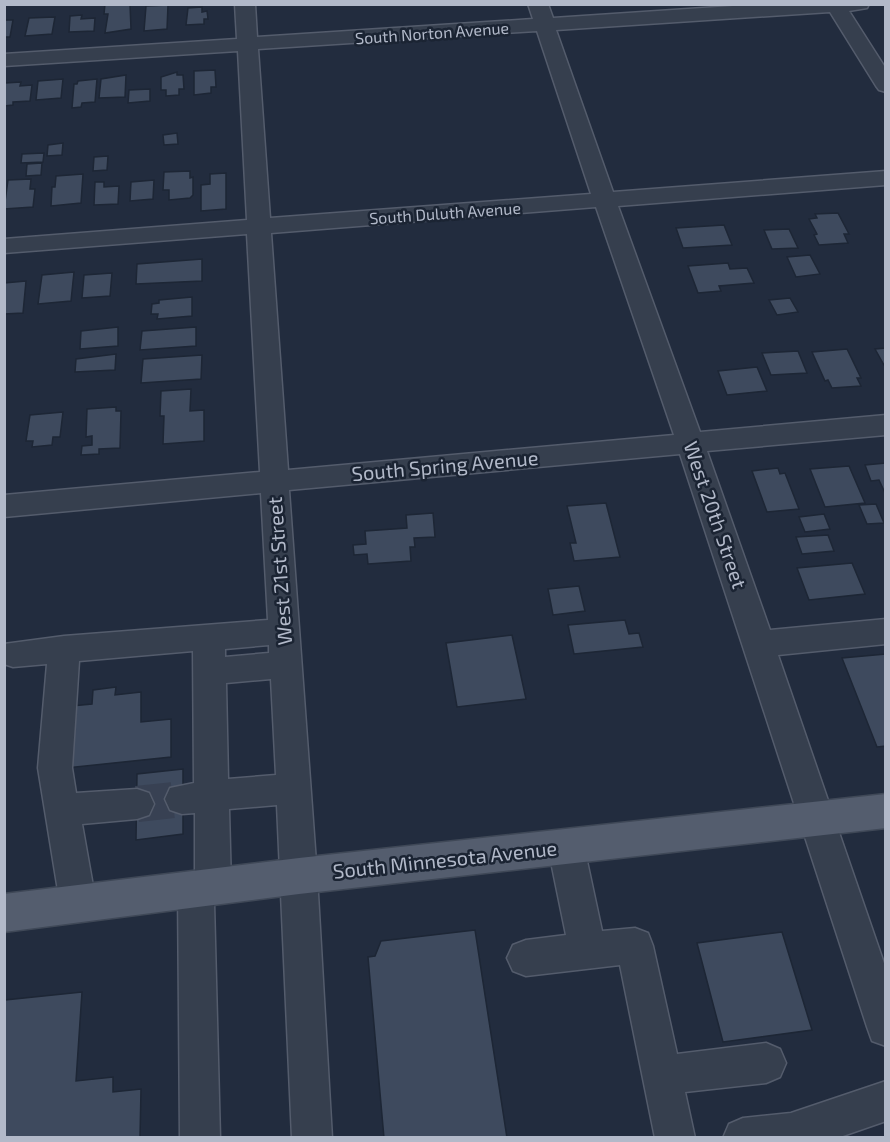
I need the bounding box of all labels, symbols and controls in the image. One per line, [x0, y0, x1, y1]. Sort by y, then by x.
street label: South Norton Avenue [354, 18, 510, 47]
street label: South Duluth Avenue [369, 198, 521, 227]
street label: West 20th Street [680, 438, 753, 592]
street label: South Spring Avenue [351, 445, 539, 485]
street label: West 21st Street [262, 496, 296, 646]
street label: South Minnesota Avenue [332, 835, 558, 883]

